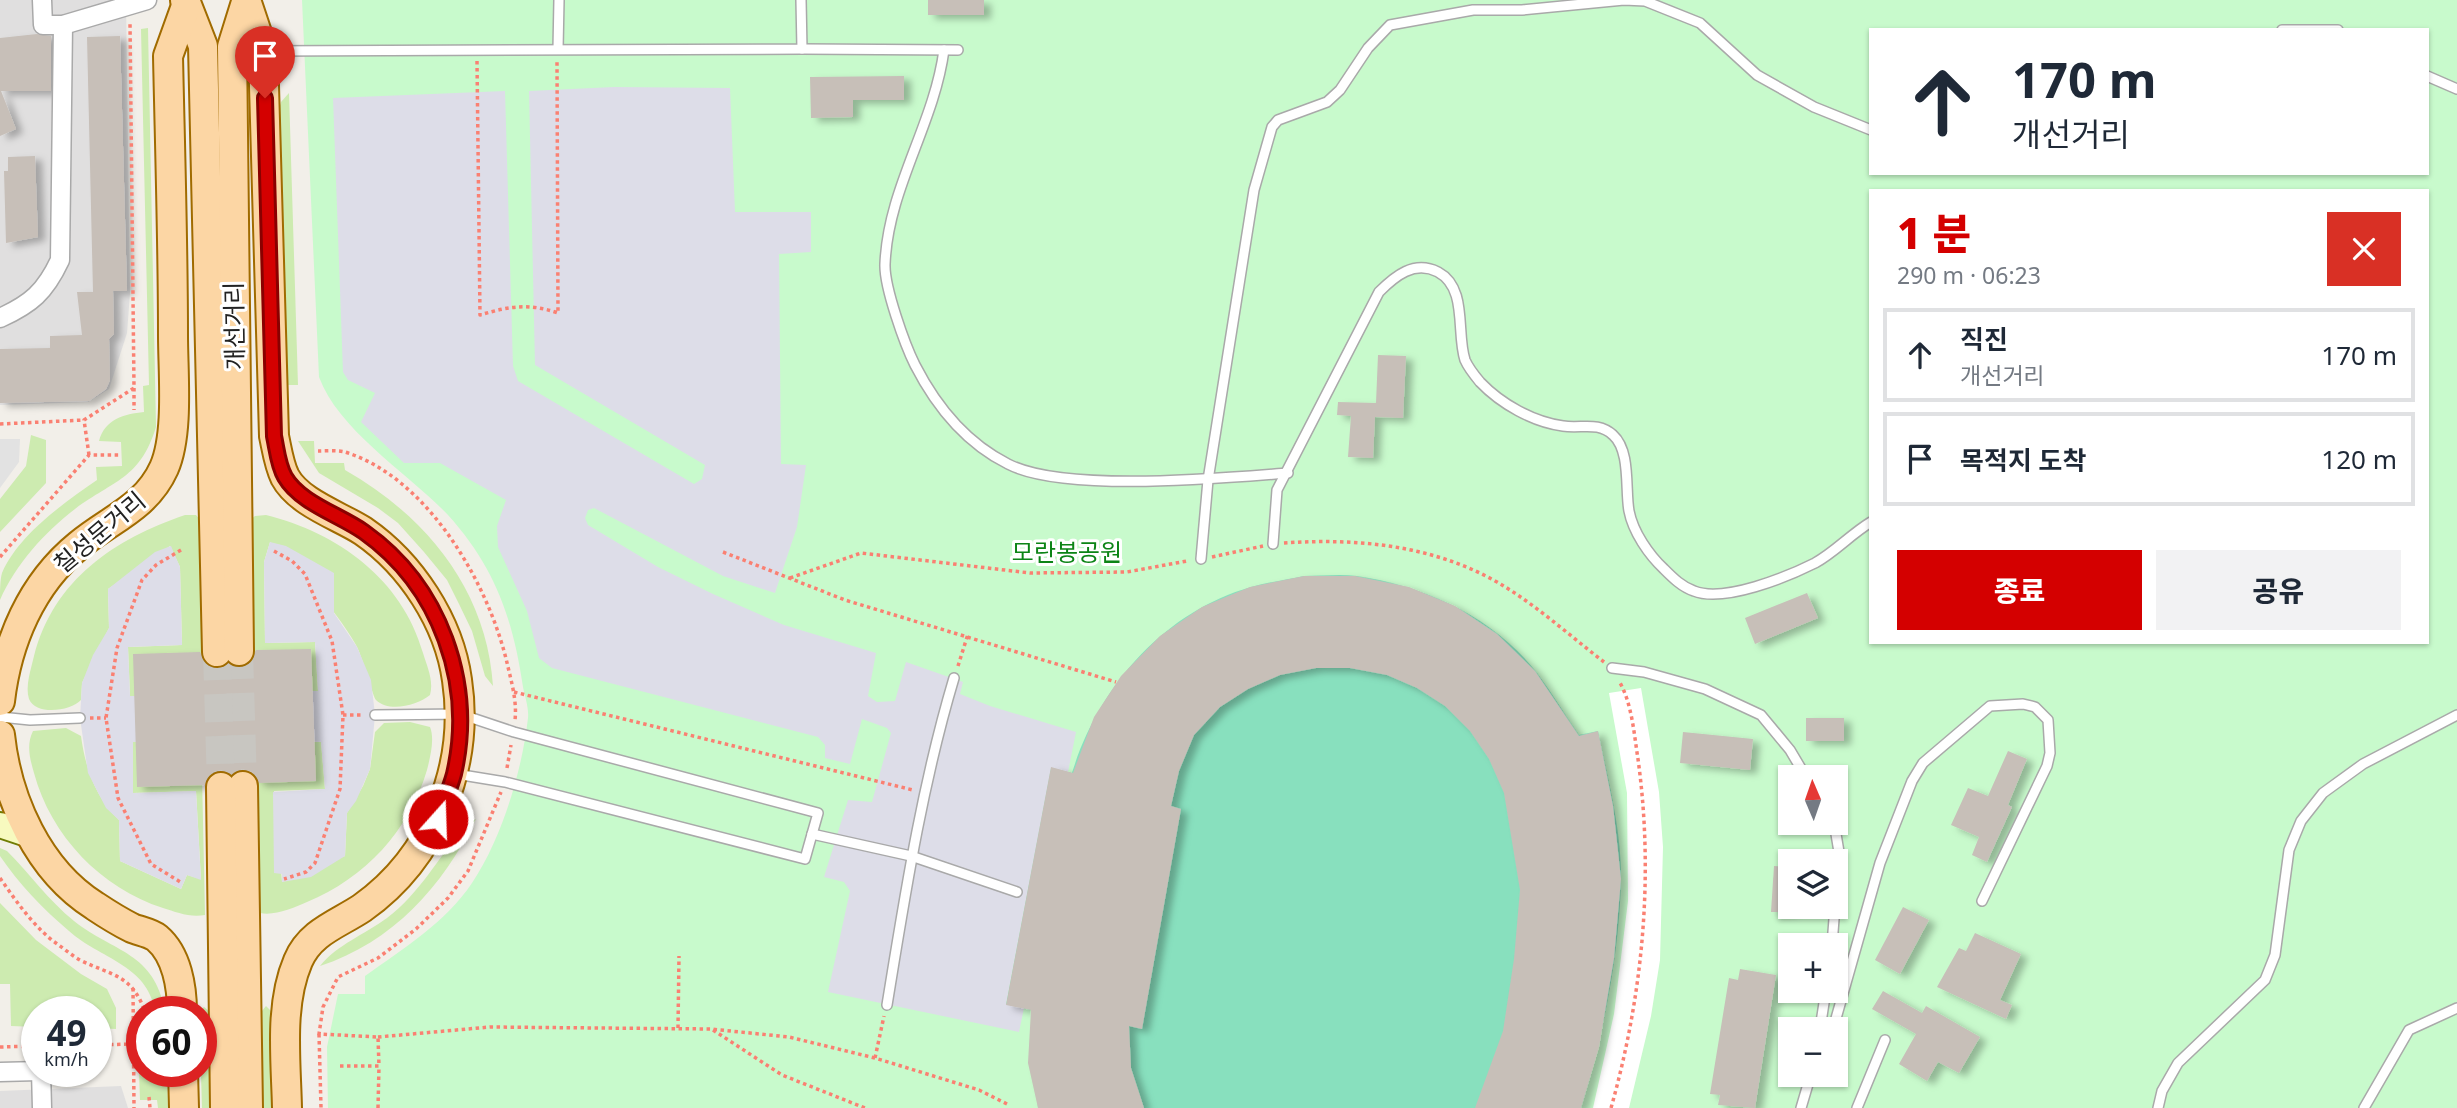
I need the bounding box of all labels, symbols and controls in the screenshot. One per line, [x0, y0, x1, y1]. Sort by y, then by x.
pin [235, 26, 295, 98]
icon: arrive [246, 37, 284, 75]
text: 170 m [2012, 46, 2157, 112]
icon: ahead [1897, 56, 1988, 147]
text: 개선거리 [2012, 112, 2130, 155]
text: 1 분 [1897, 204, 1971, 261]
button: close [2327, 212, 2401, 286]
text: 290 m · 06:23 [1897, 259, 2041, 291]
street label: 개선거리 [216, 282, 251, 370]
text: 직진 [1960, 321, 2008, 357]
icon: ahead [1901, 336, 1939, 374]
text: 170 m [2321, 337, 2397, 373]
text: 개선거리 [1960, 359, 2045, 391]
icon: arrive [1901, 440, 1939, 478]
text: 120 m [2321, 441, 2397, 477]
text: 목적지 도착 [1960, 442, 2086, 478]
street label: 칠성문거리 [46, 484, 152, 580]
park label: 모란봉공원 [1012, 535, 1122, 568]
button: 종료 [1897, 550, 2142, 630]
button: 공유 [2156, 550, 2401, 630]
north arrow [1778, 765, 1848, 835]
map controls [1778, 765, 1848, 1087]
position arrow [401, 782, 475, 856]
button: layers [1778, 849, 1848, 919]
button: + [1778, 933, 1848, 1003]
speed limit sign: 60 [126, 996, 217, 1087]
text: 49 [46, 1009, 87, 1056]
button: − [1778, 1017, 1848, 1087]
text: km/h [44, 1047, 89, 1071]

